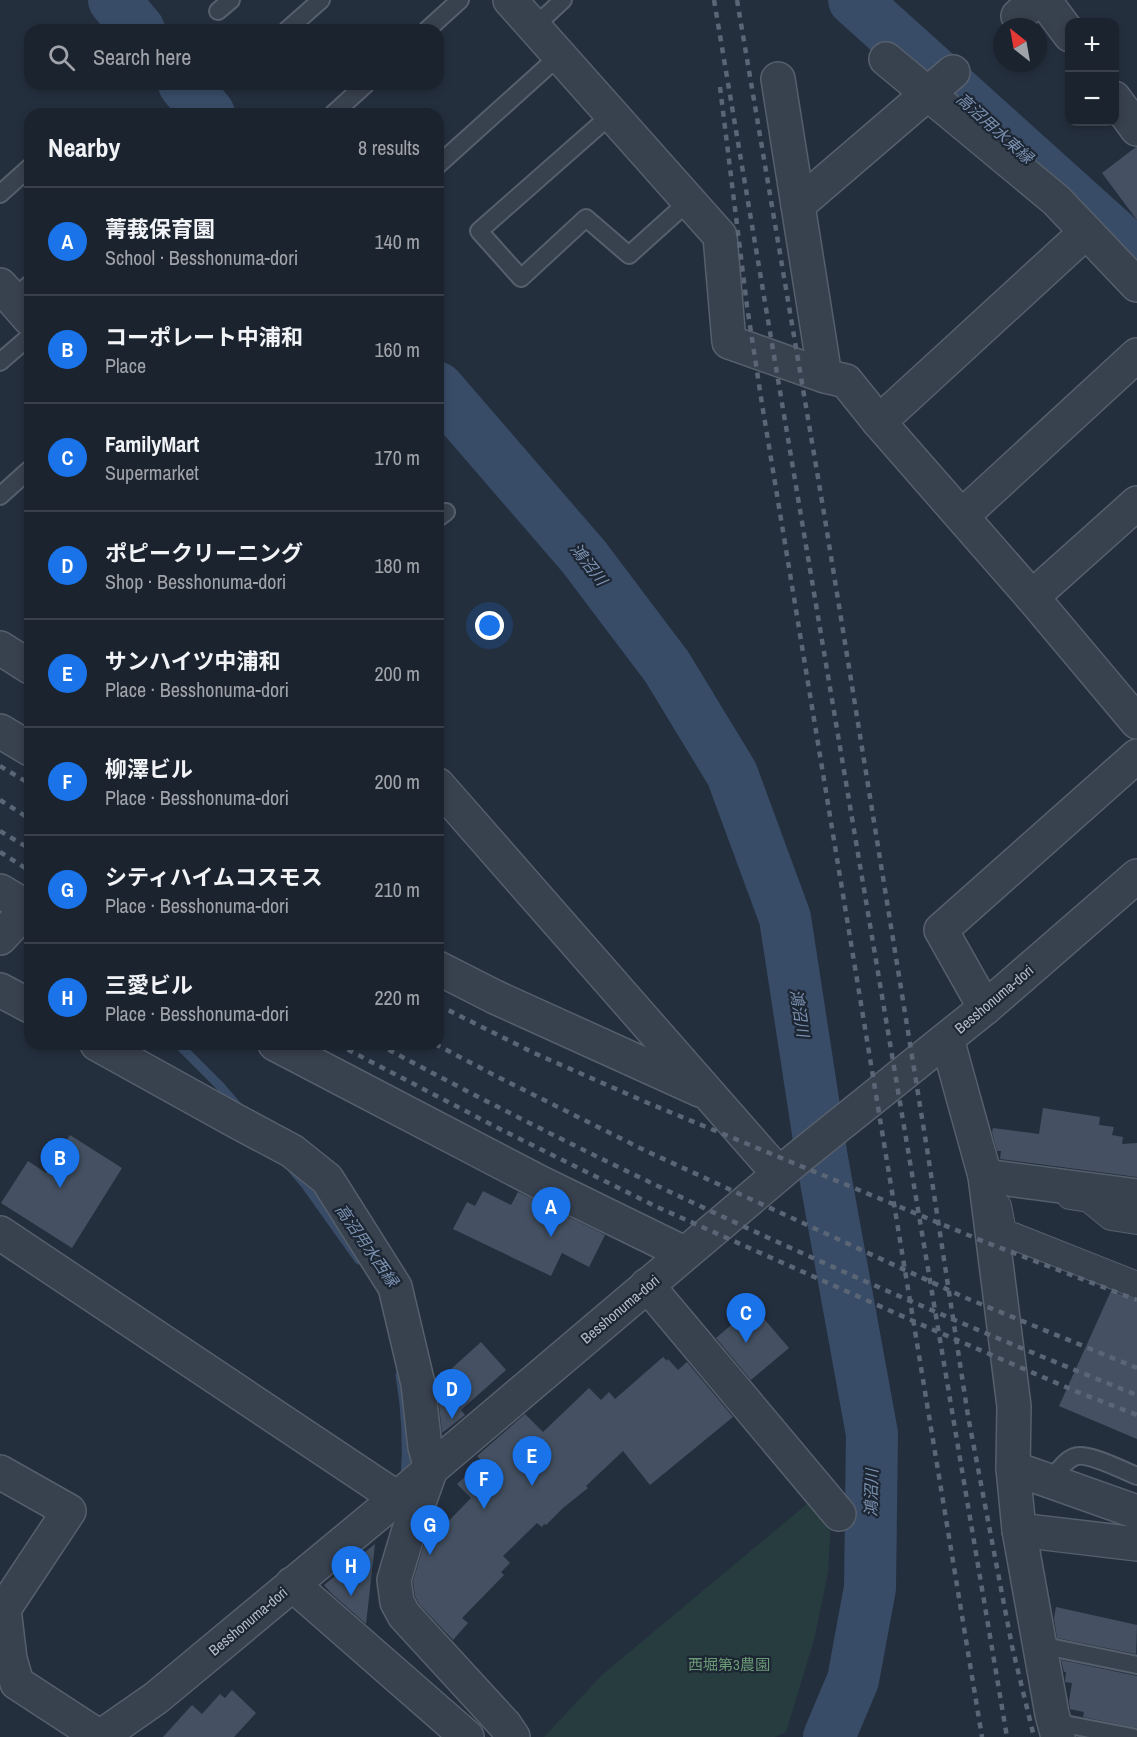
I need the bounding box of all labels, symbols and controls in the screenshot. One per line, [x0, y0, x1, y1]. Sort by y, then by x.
north arrow [993, 18, 1047, 72]
map controls [1065, 18, 1119, 126]
button: + [1065, 18, 1119, 72]
search box [24, 24, 444, 90]
icon: search [45, 41, 78, 74]
text: Search here [93, 42, 191, 72]
button: − [1065, 72, 1119, 126]
water label: 高沼用水東縁 [952, 88, 1040, 170]
text: Nearby [48, 130, 120, 165]
text: 8 results [358, 134, 420, 161]
text: 菁莪保育園 [105, 214, 215, 244]
text: A [62, 228, 73, 255]
text: 140 m [374, 228, 420, 255]
text: School · Besshonuma-dori [105, 244, 298, 271]
text: コーポレート中浦和 [105, 322, 303, 352]
text: B [62, 336, 73, 363]
text: 160 m [374, 336, 420, 363]
text: Place [105, 352, 146, 379]
text: FamilyMart [105, 429, 199, 459]
text: C [62, 444, 73, 471]
text: 170 m [374, 444, 420, 471]
text: Supermarket [105, 459, 199, 486]
text: ポピークリーニング [105, 538, 303, 568]
water label: 鴻沼川 [566, 538, 614, 591]
text: D [62, 552, 73, 579]
text: 180 m [374, 552, 420, 579]
text: Shop · Besshonuma-dori [105, 568, 286, 595]
your location [475, 611, 504, 640]
text: サンハイツ中浦和 [105, 646, 281, 676]
text: E [62, 660, 73, 687]
text: 200 m [374, 660, 420, 687]
text: Place · Besshonuma-dori [105, 676, 289, 703]
text: 柳澤ビル [105, 754, 193, 784]
text: F [62, 768, 73, 795]
text: 200 m [374, 768, 420, 795]
text: Place · Besshonuma-dori [105, 784, 289, 811]
text: シティハイムコスモス [105, 862, 323, 892]
text: G [61, 876, 74, 903]
text: 210 m [374, 876, 420, 903]
text: Place · Besshonuma-dori [105, 892, 289, 919]
street label: Besshonuma-dori [950, 960, 1038, 1038]
text: 三愛ビル [105, 970, 193, 1000]
text: H [62, 984, 73, 1011]
text: 220 m [374, 984, 420, 1011]
water label: 鴻沼川 [785, 988, 815, 1040]
text: Place · Besshonuma-dori [105, 1000, 289, 1027]
pin: B [40, 1138, 80, 1188]
pin: A [532, 1188, 570, 1237]
water label: 高沼用水西縁 [330, 1199, 405, 1292]
street label: Besshonuma-dori [576, 1270, 664, 1348]
pin: C [726, 1294, 766, 1343]
pin: D [432, 1370, 472, 1419]
pin: E [512, 1436, 552, 1486]
pin: F [464, 1460, 504, 1509]
water label: 鴻沼川 [860, 1467, 882, 1517]
pin: G [410, 1506, 450, 1555]
pin: H [332, 1546, 370, 1596]
street label: Besshonuma-dori [204, 1582, 292, 1660]
park label: 西堀第3農園 [688, 1654, 770, 1675]

